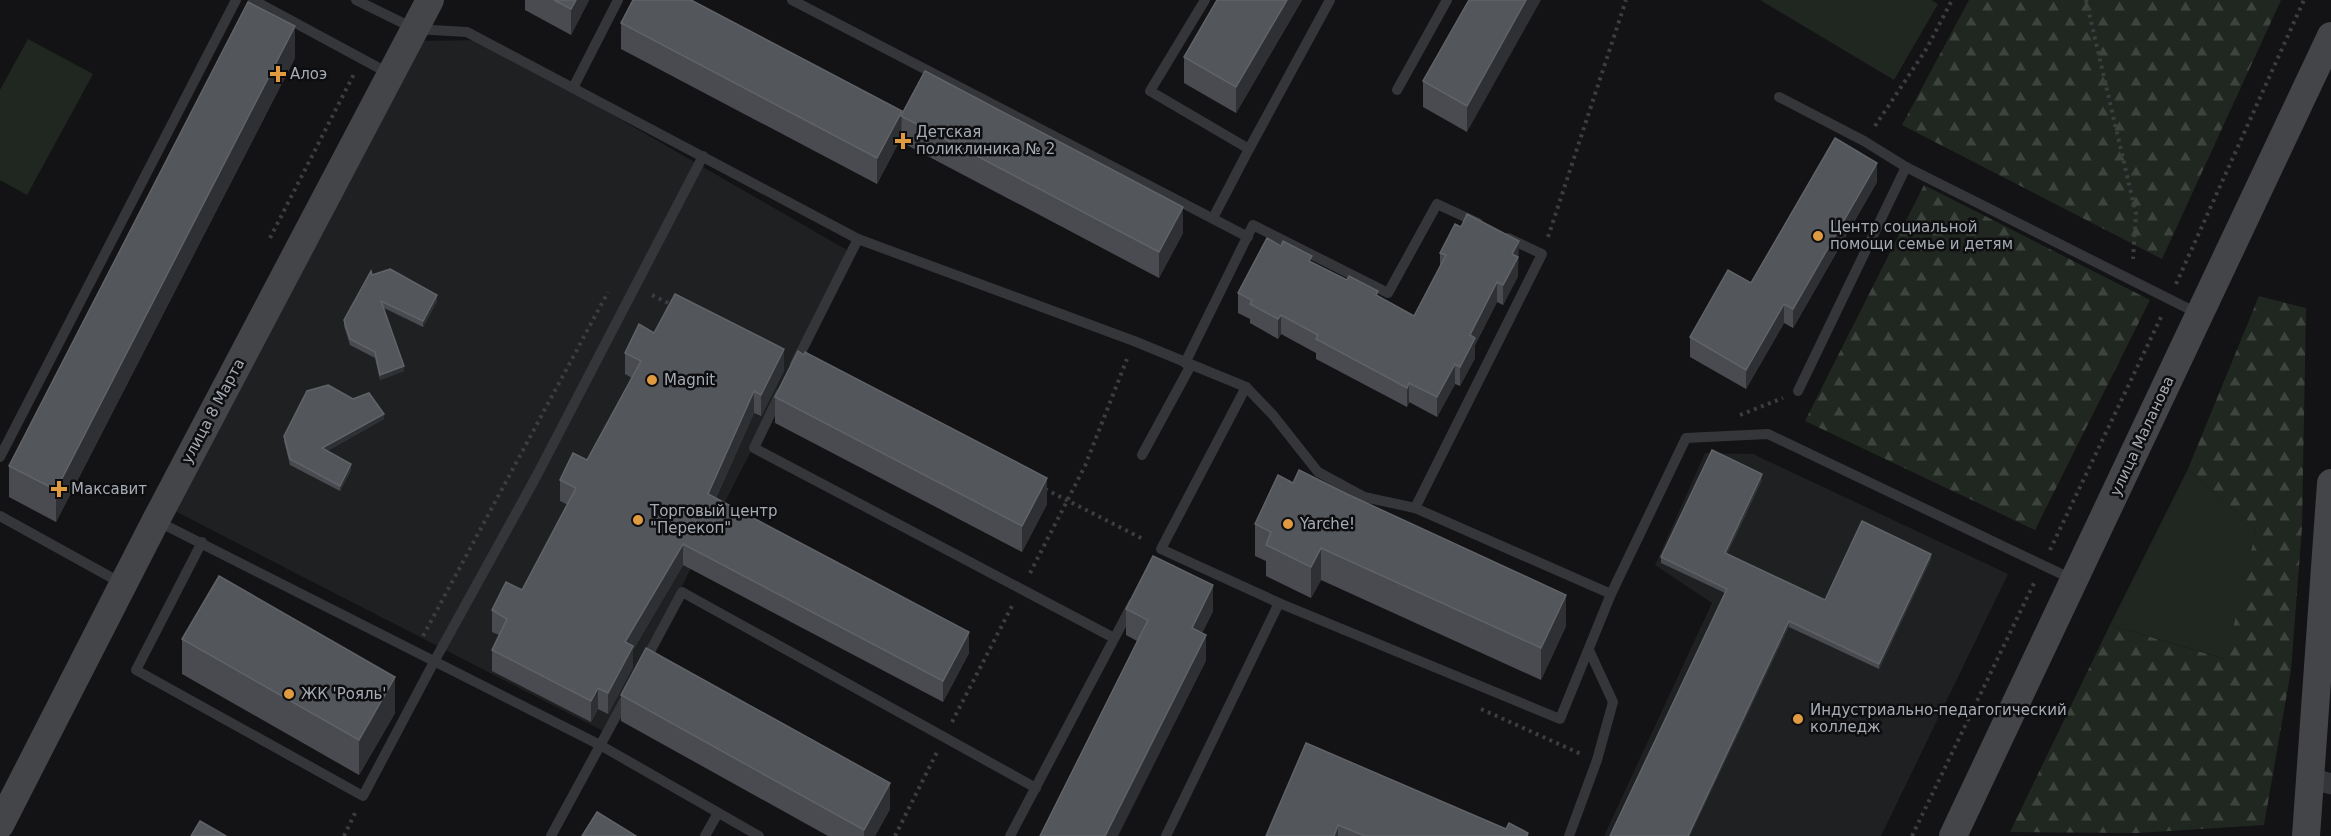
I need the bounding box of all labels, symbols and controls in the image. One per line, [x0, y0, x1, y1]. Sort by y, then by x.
place label: Алоэ [290, 65, 327, 83]
marker: Алоэ [271, 67, 285, 81]
place label: Детская поликлиника № 2 [916, 123, 1055, 158]
marker: Детская поликлиника № 2 [894, 132, 912, 150]
place label: Центр социальной помощи семье и детям [1830, 218, 2013, 253]
marker: Центр социальной помощи семье и детям [1811, 229, 1825, 243]
street label: улица 8 Марта [178, 355, 248, 467]
place label: Magnit [664, 371, 715, 389]
marker: Magnit [645, 373, 659, 387]
street label: улица Маланова [2106, 373, 2178, 499]
place label: Максавит [71, 480, 147, 498]
marker: Максавит [52, 482, 66, 496]
place label: Торговый центр "Перекоп" [649, 502, 778, 537]
marker: Торговый центр "Перекоп" [631, 513, 645, 527]
place label: Yarche! [1299, 515, 1355, 533]
marker: Yarche! [1281, 517, 1295, 531]
place label: ЖК 'Рояль' [301, 685, 387, 703]
marker: ЖК 'Рояль' [282, 687, 296, 701]
place label: Индустриально-педагогический колледж [1810, 701, 2067, 736]
marker: Индустриально-педагогический колледж [1791, 712, 1805, 726]

